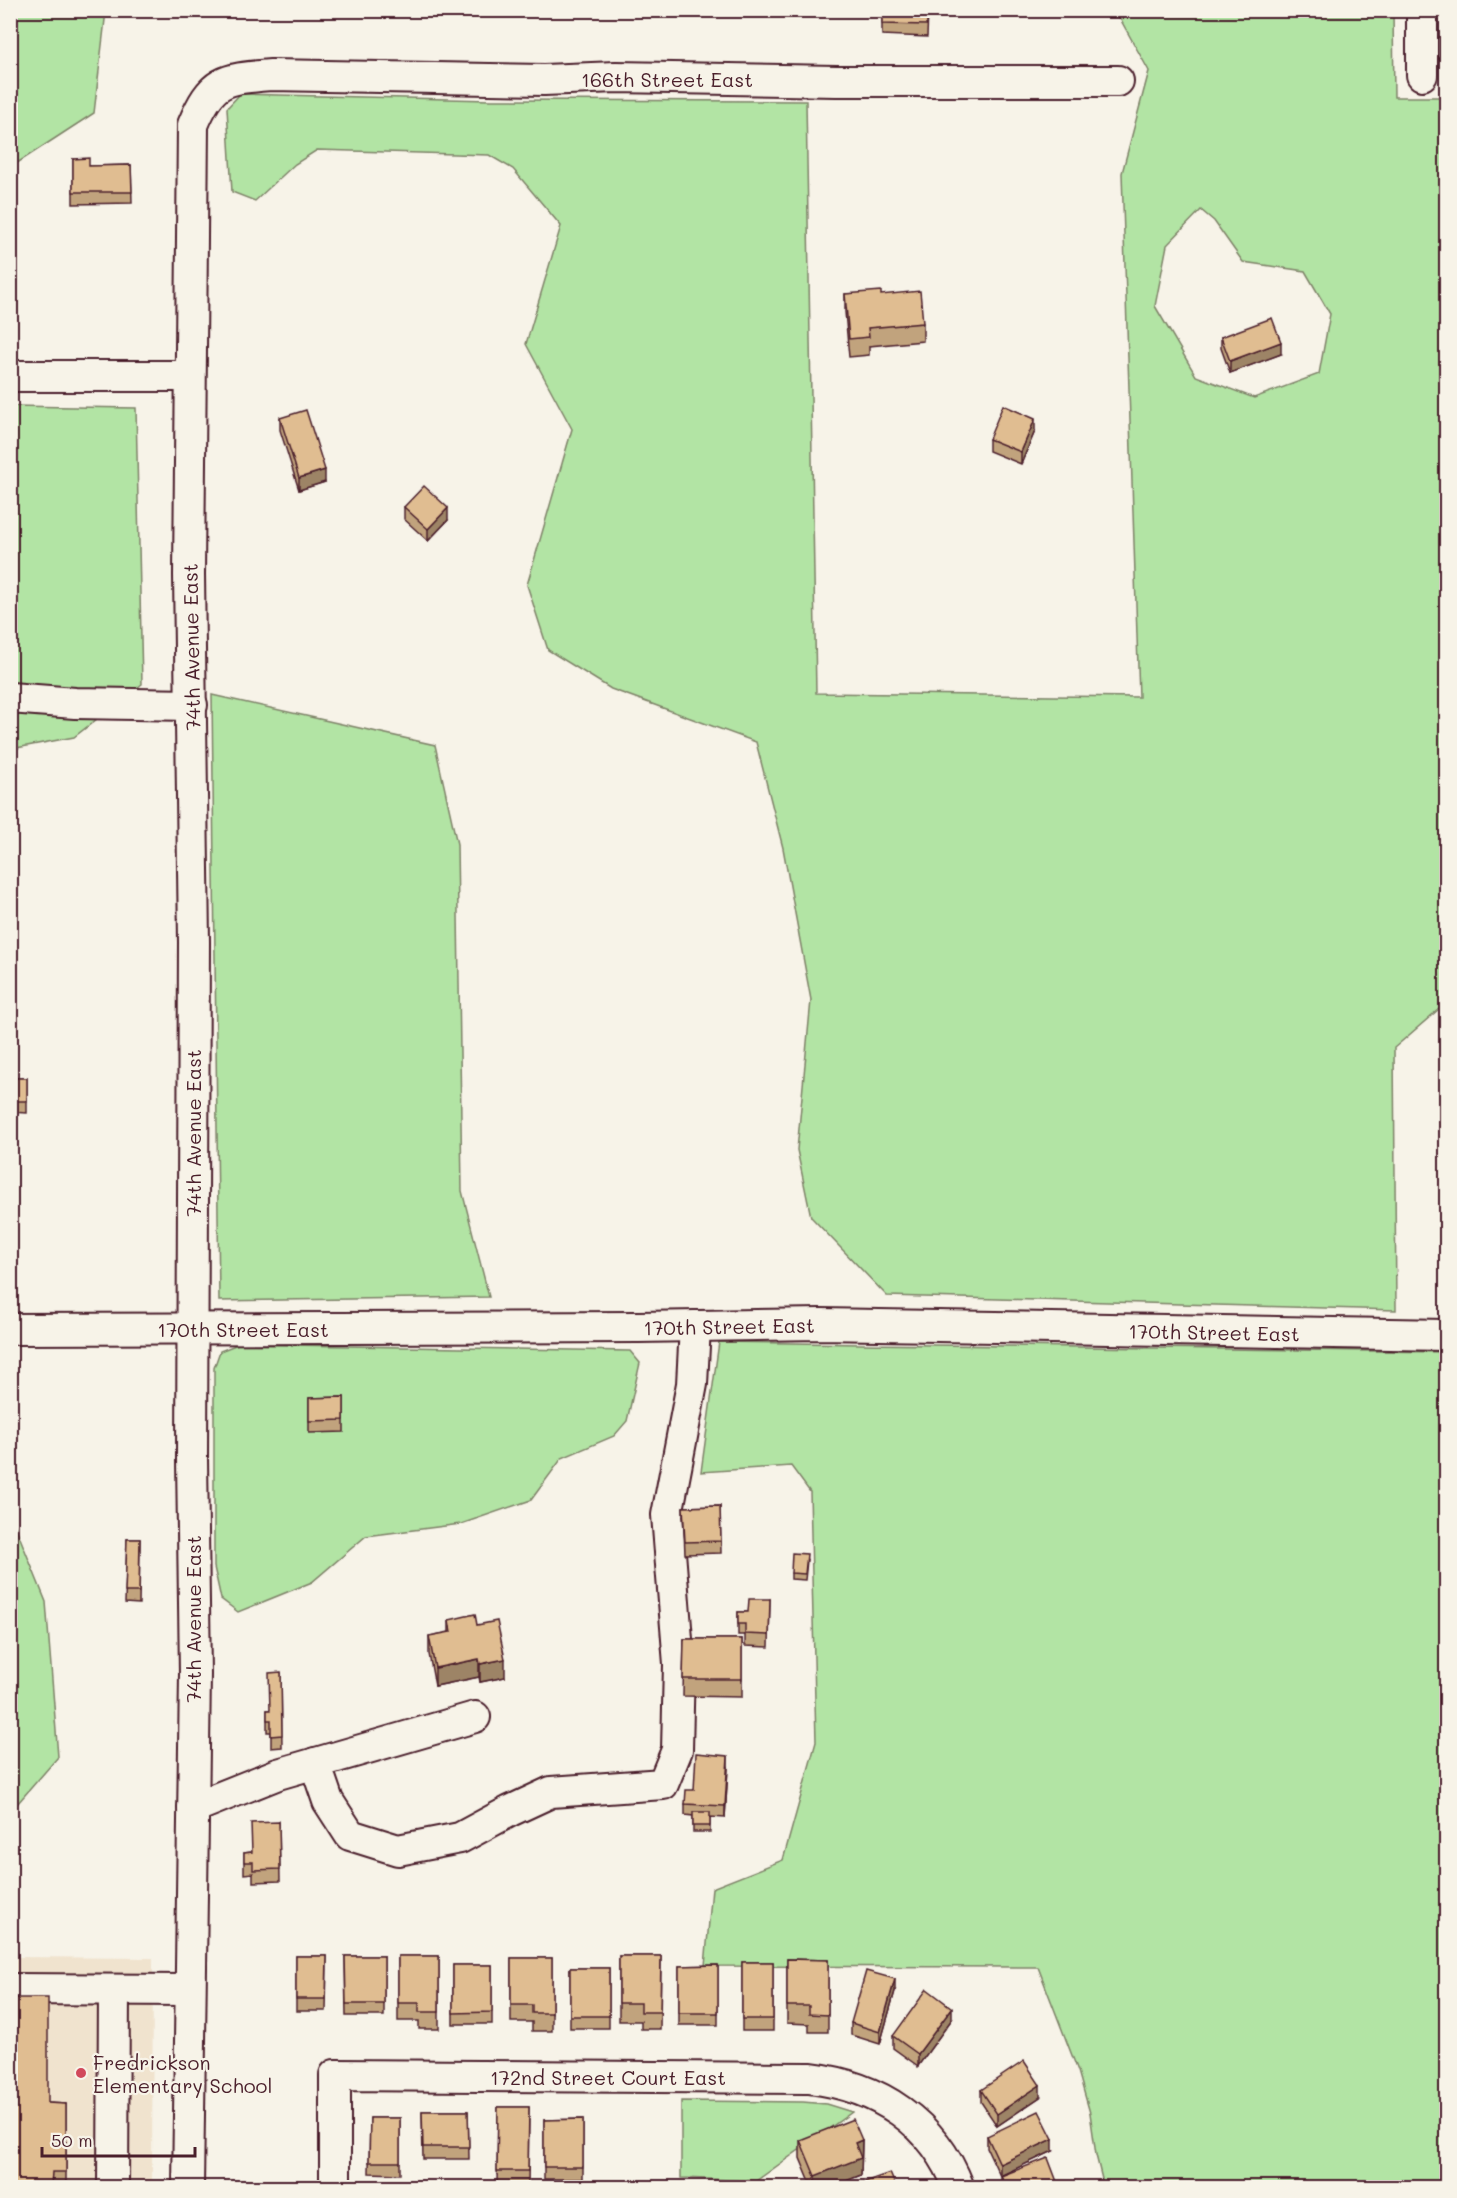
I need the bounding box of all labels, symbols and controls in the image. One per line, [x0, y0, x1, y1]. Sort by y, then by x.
street label: 166th Street East [581, 66, 753, 92]
street label: 74th Avenue East [177, 563, 205, 731]
street label: 74th Avenue East [180, 1049, 206, 1217]
street label: 170th Street East [643, 1312, 815, 1340]
street label: 170th Street East [157, 1316, 329, 1342]
street label: 170th Street East [1128, 1318, 1300, 1346]
street label: 74th Avenue East [180, 1535, 206, 1703]
place label: Fredrickson Elementary School [93, 2049, 272, 2098]
street label: 172nd Street Court East [490, 2064, 726, 2090]
marker: Fredrickson Elementary School [74, 2066, 88, 2080]
scale bar [42, 2120, 195, 2158]
text: 50 m [51, 2128, 93, 2152]

